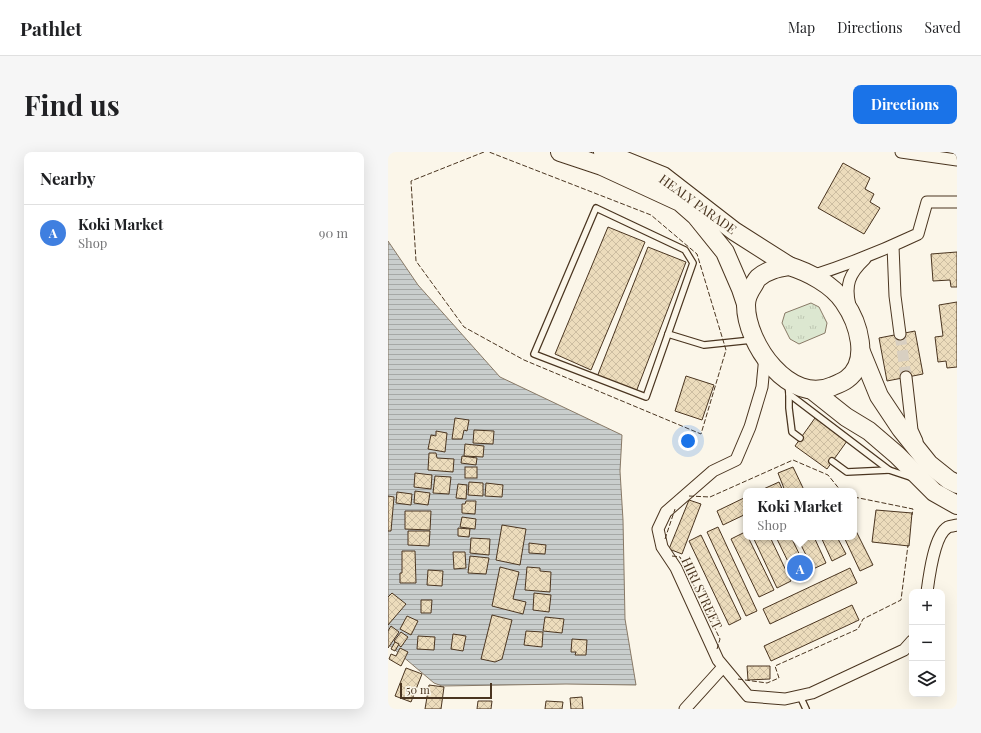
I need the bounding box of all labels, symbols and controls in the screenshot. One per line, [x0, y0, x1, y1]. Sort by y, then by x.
text: Pathlet [20, 15, 82, 41]
text: Map [788, 18, 815, 37]
text: Directions [837, 18, 903, 37]
text: Saved [925, 18, 961, 37]
button: Directions [853, 85, 957, 124]
text: Find us [24, 86, 120, 123]
text: Nearby [40, 167, 95, 189]
street label: HEALY PARADE [656, 170, 740, 237]
text: Koki Market [78, 214, 163, 234]
text: A [49, 224, 57, 241]
text: 90 m [319, 224, 348, 241]
text: Shop [78, 234, 107, 251]
your location [678, 431, 698, 451]
popup [743, 488, 857, 540]
text: Koki Market [757, 496, 843, 516]
text: Shop [757, 516, 787, 533]
pin: A [787, 553, 813, 583]
street label: HIRI STREET [678, 554, 727, 632]
map controls [909, 589, 945, 697]
button: + [909, 589, 945, 625]
button: − [909, 625, 945, 661]
button: layers [909, 661, 945, 697]
scale bar [400, 681, 492, 700]
text: 50 m [406, 682, 430, 697]

